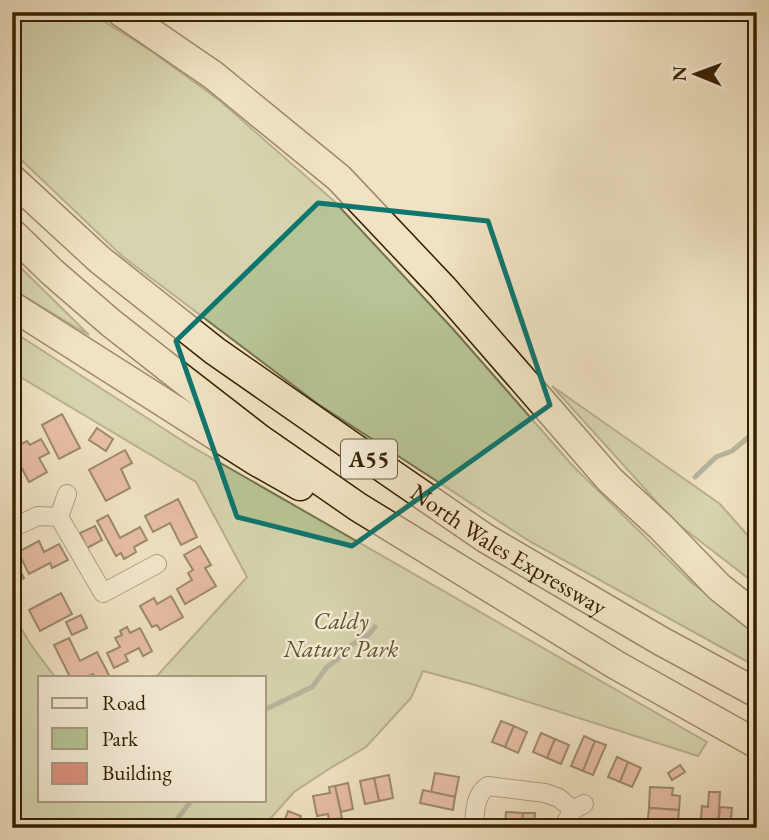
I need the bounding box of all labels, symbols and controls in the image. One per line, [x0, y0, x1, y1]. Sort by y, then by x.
north arrow [660, 38, 730, 108]
text: N [667, 65, 692, 82]
road number: A55 [341, 440, 397, 478]
street label: North Wales Expressway [405, 476, 613, 622]
park label: Caldy Nature Park [282, 605, 399, 664]
legend [38, 676, 266, 802]
text: Road [102, 689, 146, 716]
text: Park [102, 725, 139, 752]
text: Building [102, 759, 172, 786]

